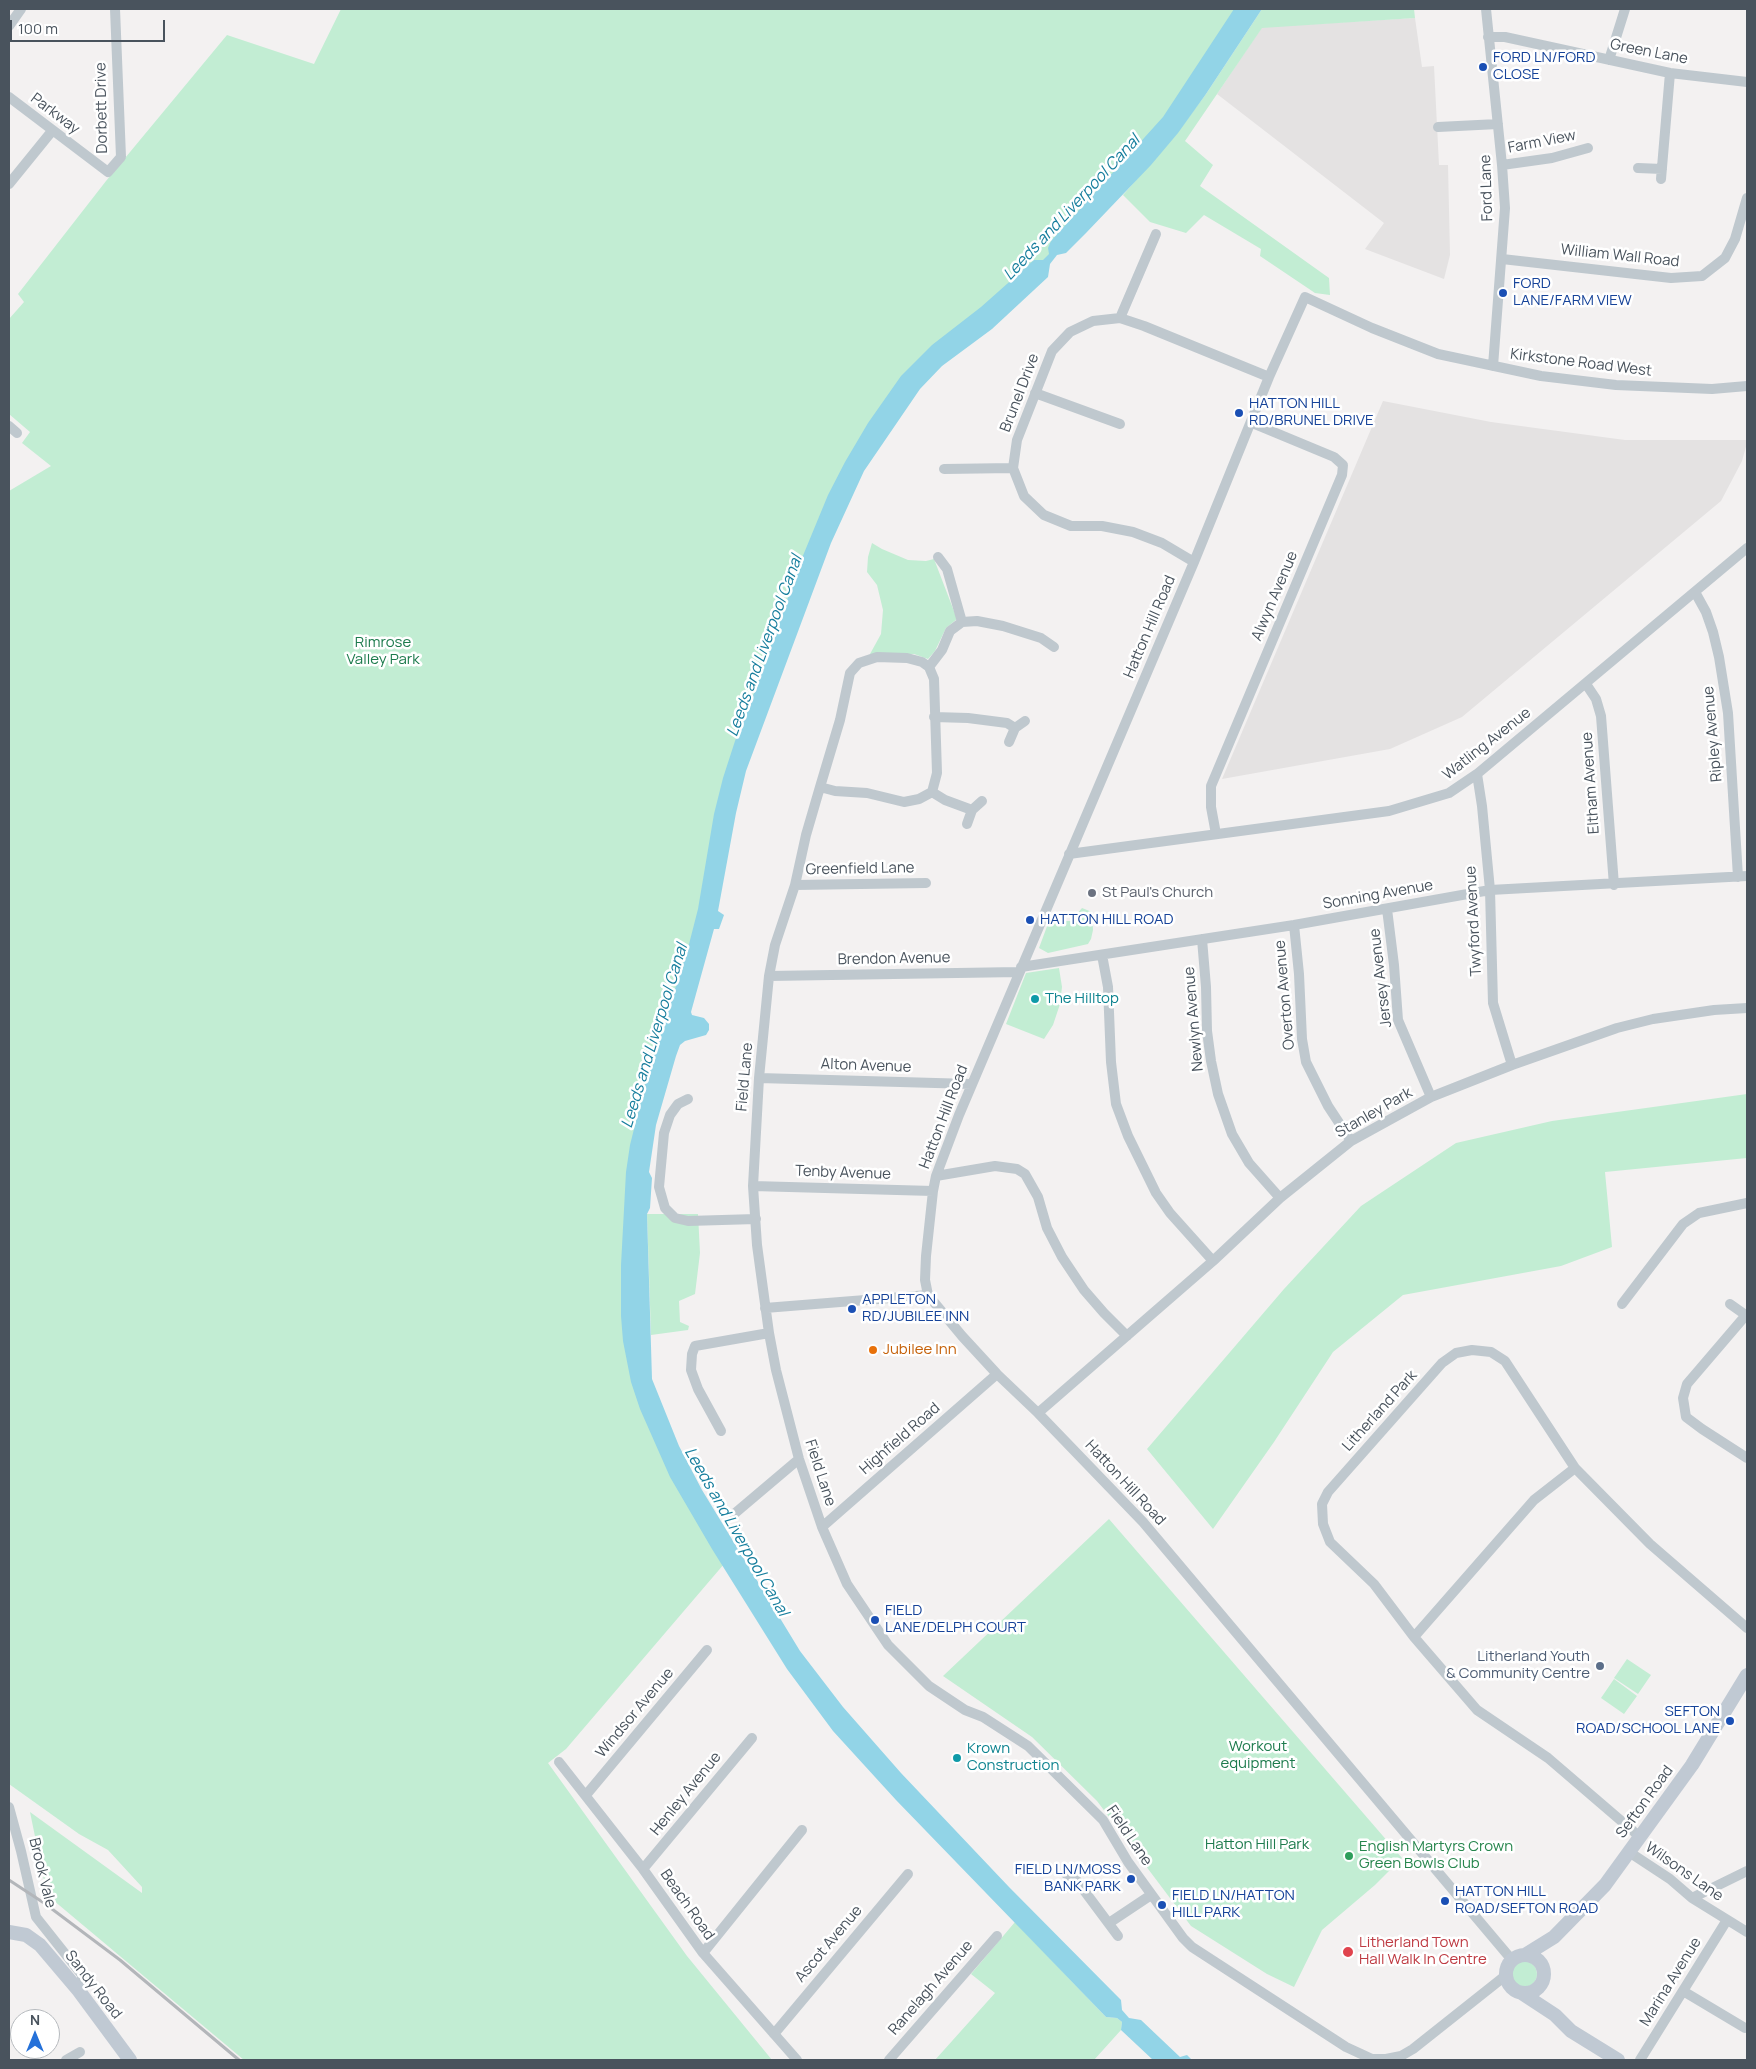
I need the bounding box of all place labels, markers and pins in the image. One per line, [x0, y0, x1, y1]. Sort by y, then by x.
place label: FORD LN/FORD CLOSE [1493, 49, 1596, 84]
marker: FORD LN/FORD CLOSE [1477, 61, 1489, 73]
place label: FORD LANE/FARM VIEW [1513, 275, 1632, 310]
marker: FORD LANE/FARM VIEW [1497, 287, 1509, 299]
place label: HATTON HILL RD/BRUNEL DRIVE [1249, 395, 1374, 430]
marker: HATTON HILL RD/BRUNEL DRIVE [1233, 407, 1245, 419]
place label: St Paul's Church [1102, 884, 1213, 902]
marker: St Paul's Church [1086, 887, 1098, 899]
place label: HATTON HILL ROAD [1040, 911, 1173, 929]
marker: HATTON HILL ROAD [1024, 914, 1036, 926]
place label: The Hilltop [1045, 990, 1119, 1008]
marker: The Hilltop [1029, 993, 1041, 1005]
place label: APPLETON RD/JUBILEE INN [862, 1291, 969, 1326]
marker: APPLETON RD/JUBILEE INN [846, 1303, 858, 1315]
place label: Jubilee Inn [883, 1341, 957, 1359]
marker: Jubilee Inn [867, 1344, 879, 1356]
place label: FIELD LANE/DELPH COURT [885, 1602, 1026, 1637]
marker: FIELD LANE/DELPH COURT [869, 1614, 881, 1626]
place label: Litherland Youth & Community Centre [1446, 1648, 1590, 1683]
marker: Litherland Youth & Community Centre [1594, 1660, 1606, 1672]
place label: SEFTON ROAD/SCHOOL LANE [1576, 1703, 1720, 1738]
marker: SEFTON ROAD/SCHOOL LANE [1724, 1715, 1736, 1727]
place label: Krown Construction [967, 1740, 1059, 1775]
marker: Krown Construction [951, 1752, 963, 1764]
place label: English Martyrs Crown Green Bowls Club [1359, 1838, 1513, 1873]
marker: English Martyrs Crown Green Bowls Club [1343, 1850, 1355, 1862]
place label: FIELD LN/MOSS BANK PARK [1015, 1861, 1121, 1896]
marker: FIELD LN/MOSS BANK PARK [1125, 1873, 1137, 1885]
place label: HATTON HILL ROAD/SEFTON ROAD [1455, 1883, 1598, 1918]
place label: FIELD LN/HATTON HILL PARK [1172, 1887, 1295, 1922]
marker: HATTON HILL ROAD/SEFTON ROAD [1439, 1895, 1451, 1907]
marker: FIELD LN/HATTON HILL PARK [1156, 1899, 1168, 1911]
place label: Litherland Town Hall Walk In Centre [1359, 1934, 1487, 1969]
marker: Litherland Town Hall Walk In Centre [1341, 1945, 1355, 1959]

